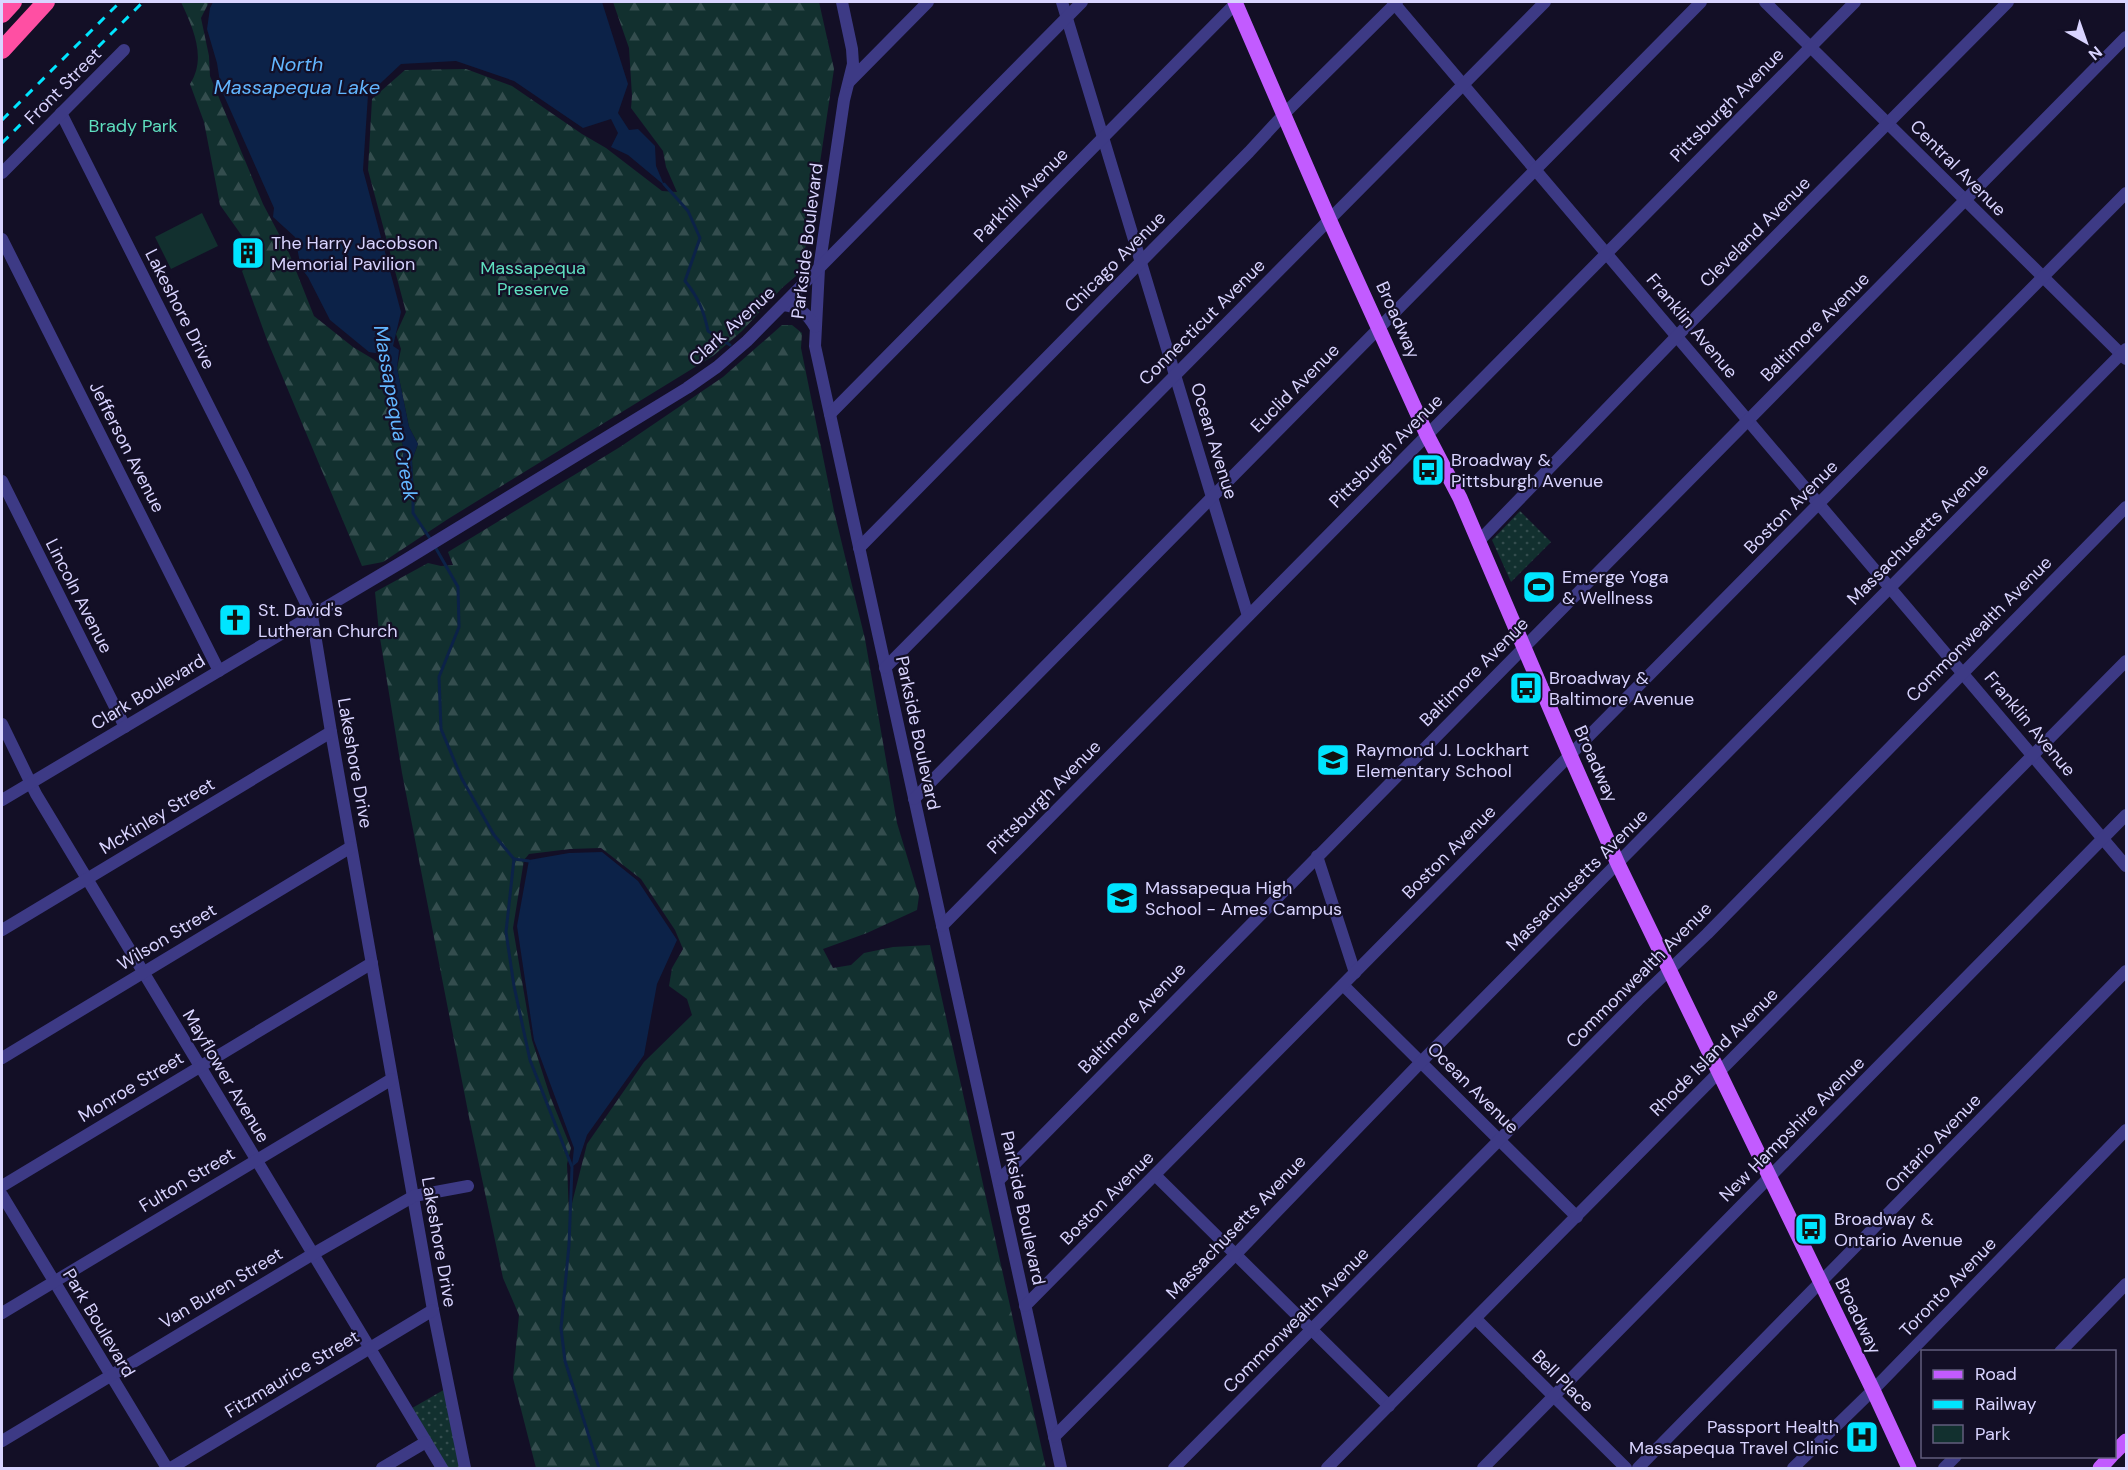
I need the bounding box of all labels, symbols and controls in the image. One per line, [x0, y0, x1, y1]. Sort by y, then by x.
north arrow [2056, 12, 2116, 72]
text: N [2084, 41, 2107, 65]
street label: Front Street [19, 42, 107, 130]
street label: Pittsburgh Avenue [1665, 43, 1789, 167]
water label: North Massapequa Lake [214, 51, 380, 100]
park label: Brady Park [89, 114, 177, 138]
street label: Central Avenue [1905, 115, 2011, 221]
street label: Parkhill Avenue [969, 143, 1073, 247]
street label: Parkside Boulevard [786, 162, 828, 320]
street label: Cleveland Avenue [1694, 171, 1816, 293]
street label: Chicago Avenue [1059, 206, 1171, 318]
place label: The Harry Jacobson Memorial Pavilion [271, 231, 438, 276]
building icon: The Harry Jacobson Memorial Pavilion [230, 235, 266, 271]
street label: Lakeshore Drive [139, 245, 221, 373]
street label: Connecticut Avenue [1134, 254, 1270, 390]
park label: Massapequa Preserve [480, 256, 586, 301]
street label: Baltimore Avenue [1755, 267, 1875, 387]
street label: Franklin Avenue [1641, 268, 1743, 384]
street label: Broadway [1370, 278, 1426, 362]
street label: Clark Avenue [684, 281, 780, 371]
water label: Massapequa Creek [368, 323, 424, 504]
street label: Euclid Avenue [1245, 338, 1345, 438]
street label: Jefferson Avenue [84, 377, 170, 517]
street label: Ocean Avenue [1185, 380, 1243, 502]
street label: Pittsburgh Avenue [1324, 389, 1448, 513]
place label: Broadway & Pittsburgh Avenue [1451, 448, 1603, 493]
bus stop icon: Broadway & Pittsburgh Avenue [1410, 452, 1446, 488]
street label: Boston Avenue [1739, 455, 1843, 559]
street label: Massachusetts Avenue [1842, 458, 1994, 610]
street label: Lincoln Avenue [40, 535, 118, 657]
street label: Commonwealth Avenue [1901, 551, 2057, 707]
place label: Emerge Yoga & Wellness [1562, 565, 1669, 610]
sports icon: Emerge Yoga & Wellness [1521, 569, 1557, 605]
place label: St. David's Lutheran Church [258, 598, 398, 643]
church icon: St. David's Lutheran Church [217, 602, 253, 638]
street label: Baltimore Avenue [1414, 612, 1534, 732]
street label: Clark Boulevard [86, 648, 210, 736]
street label: Parkside Boulevard [890, 654, 946, 812]
place label: Broadway & Baltimore Avenue [1549, 666, 1694, 711]
street label: Franklin Avenue [1979, 666, 2081, 782]
bus stop icon: Broadway & Baltimore Avenue [1508, 670, 1544, 706]
street label: Lakeshore Drive [332, 696, 378, 830]
street label: Broadway [1568, 722, 1624, 806]
street label: Pittsburgh Avenue [982, 735, 1106, 859]
place label: Raymond J. Lockhart Elementary School [1356, 738, 1529, 783]
school or university icon: Raymond J. Lockhart Elementary School [1315, 742, 1351, 778]
street label: McKinley Street [95, 772, 219, 860]
street label: Boston Avenue [1397, 800, 1501, 904]
street label: Massachusetts Avenue [1501, 804, 1653, 956]
place label: Massapequa High School - Ames Campus [1145, 876, 1342, 921]
school or university icon: Massapequa High School - Ames Campus [1104, 880, 1140, 916]
street label: Commonwealth Avenue [1561, 897, 1717, 1053]
street label: Wilson Street [113, 898, 221, 976]
street label: Baltimore Avenue [1073, 957, 1191, 1079]
street label: Rhode Island Avenue [1644, 982, 1784, 1122]
street label: Mayflower Avenue [177, 1005, 275, 1147]
street label: Ocean Avenue [1422, 1037, 1524, 1139]
street label: Monroe Street [74, 1046, 188, 1128]
street label: New Hampshire Avenue [1714, 1051, 1870, 1207]
street label: Ontario Avenue [1880, 1088, 1986, 1198]
street label: Parkside Boulevard [995, 1129, 1051, 1287]
street label: Fulton Street [135, 1142, 239, 1218]
street label: Boston Avenue [1055, 1146, 1159, 1250]
street label: Massachusetts Avenue [1161, 1150, 1311, 1304]
street label: Lakeshore Drive [416, 1175, 462, 1309]
place label: Broadway & Ontario Avenue [1834, 1207, 1963, 1252]
bus stop icon: Broadway & Ontario Avenue [1793, 1211, 1829, 1247]
street label: Toronto Avenue [1894, 1232, 2002, 1342]
street label: Van Buren Street [155, 1242, 287, 1334]
street label: Commonwealth Avenue [1218, 1242, 1374, 1398]
street label: Park Boulevard [57, 1264, 141, 1382]
street label: Broadway [1829, 1274, 1887, 1358]
street label: Fitzmaurice Street [220, 1324, 364, 1424]
street label: Bell Place [1527, 1345, 1599, 1417]
legend [1921, 1350, 2116, 1458]
text: Road [1975, 1362, 2017, 1386]
text: Railway [1975, 1392, 2037, 1416]
place label: Passport Health Massapequa Travel Clinic [1629, 1415, 1839, 1460]
hospital icon: Passport Health Massapequa Travel Clinic [1844, 1419, 1880, 1455]
text: Park [1975, 1422, 2011, 1446]

